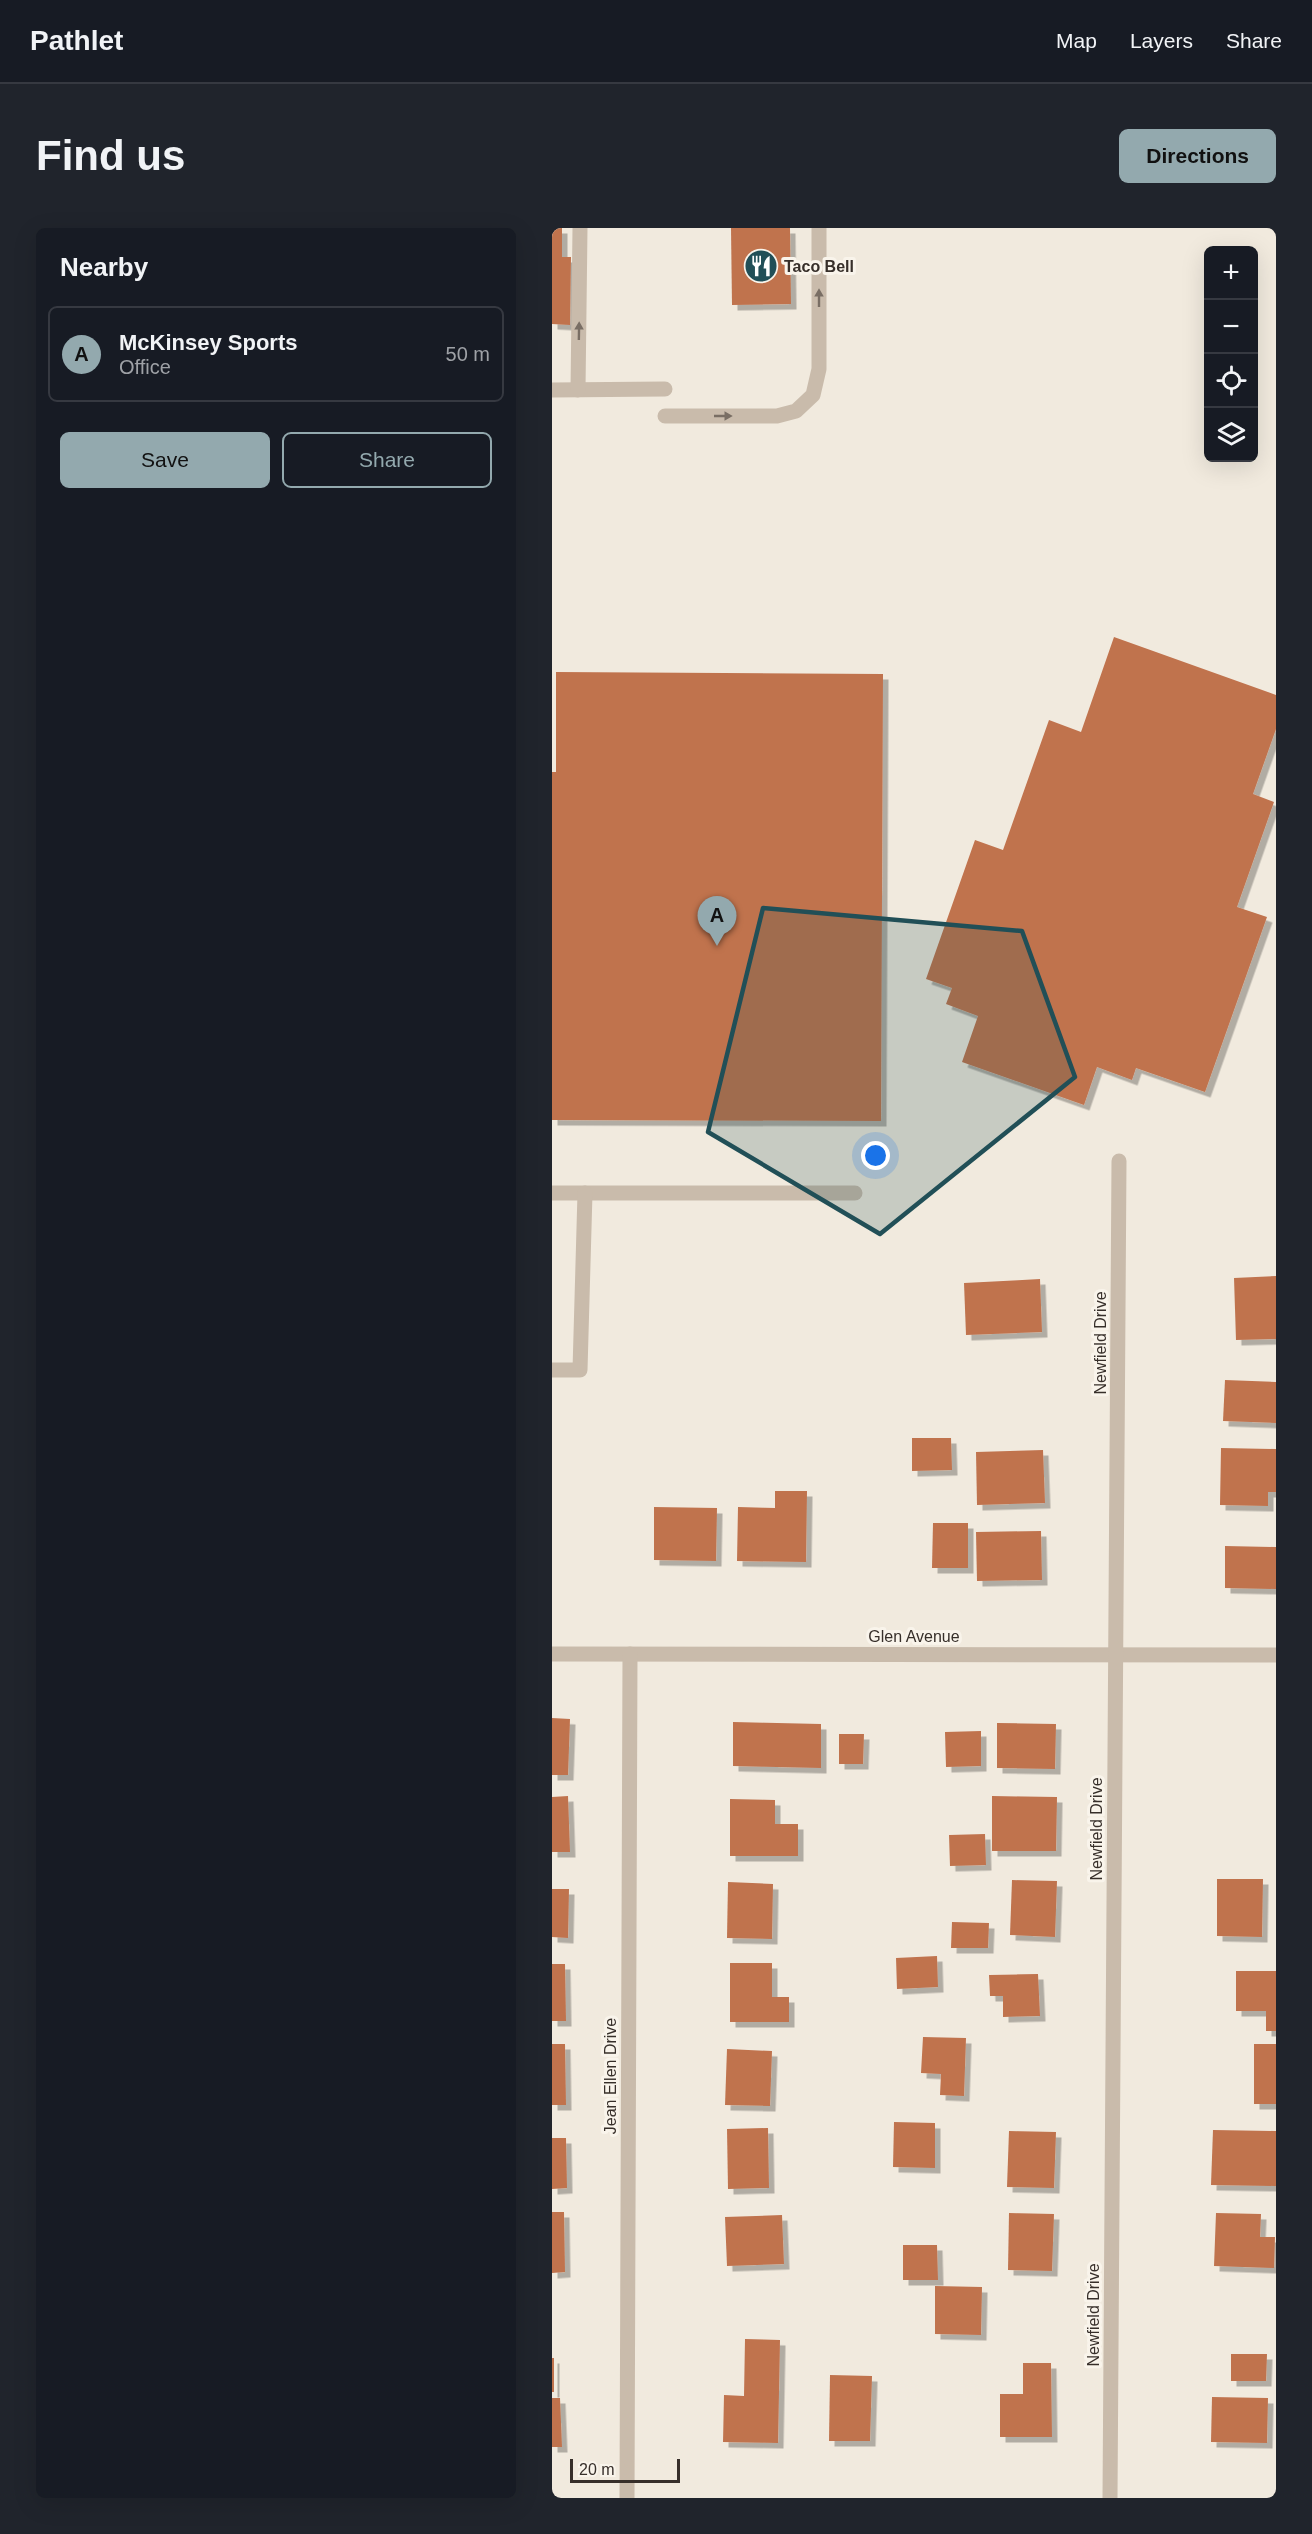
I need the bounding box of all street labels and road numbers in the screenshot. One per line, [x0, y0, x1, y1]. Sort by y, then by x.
street label: Newfield Drive [1092, 1291, 1109, 1395]
street label: Glen Avenue [868, 1628, 960, 1645]
street label: Newfield Drive [1088, 1777, 1105, 1881]
street label: Jean Ellen Drive [602, 2018, 619, 2134]
street label: Newfield Drive [1085, 2263, 1102, 2367]

